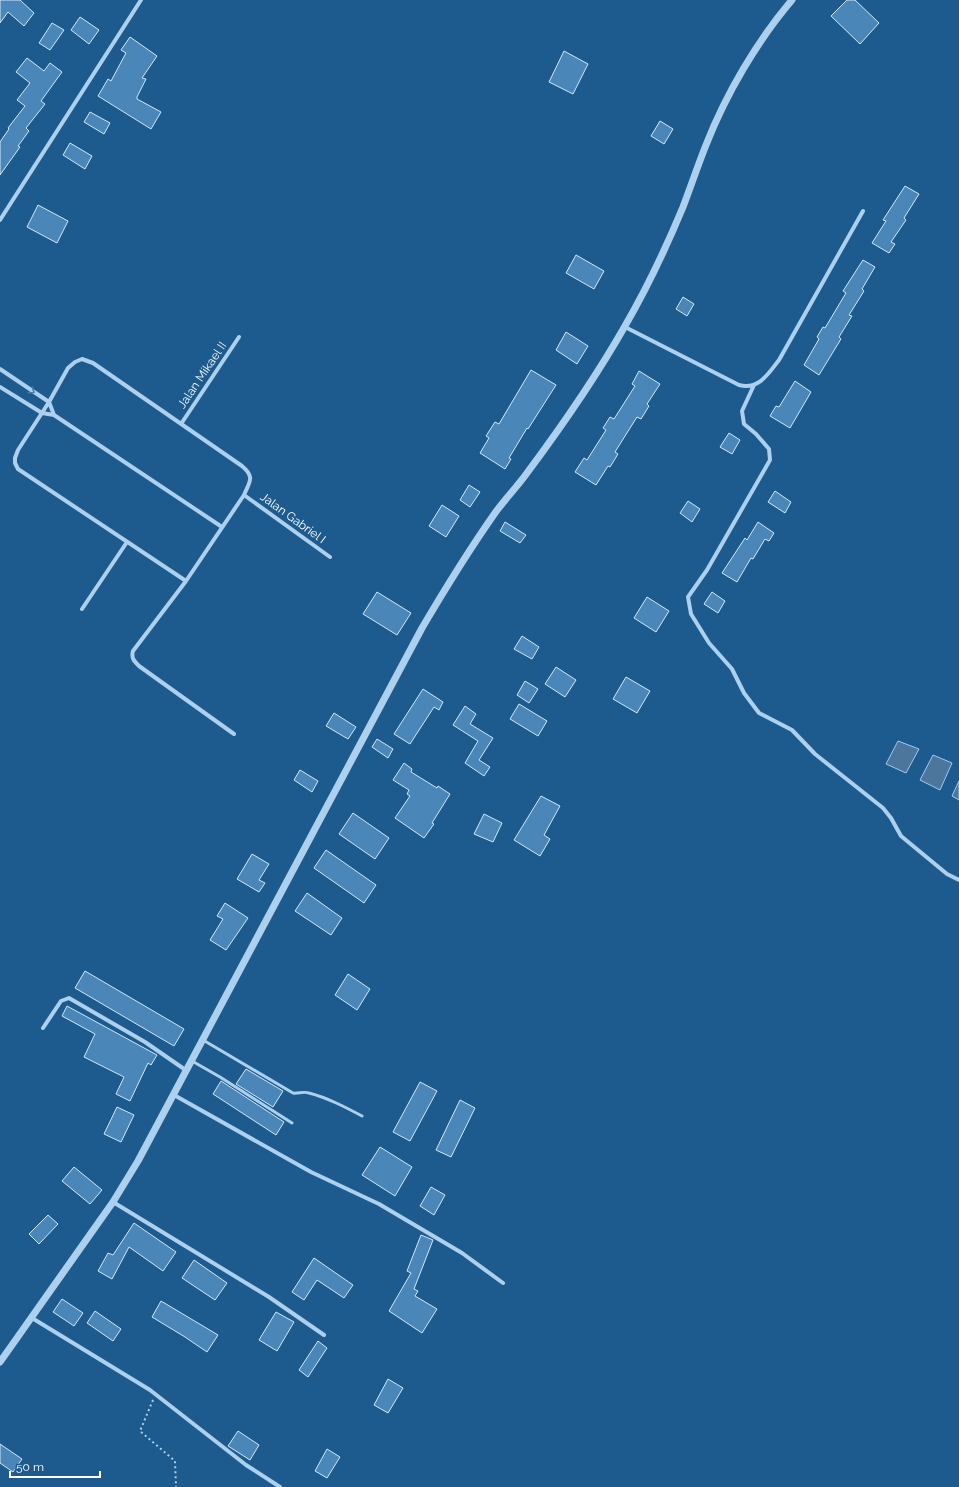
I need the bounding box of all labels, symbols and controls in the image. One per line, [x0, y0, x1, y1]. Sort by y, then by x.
street label: Jalan Mikael II [175, 339, 229, 411]
one-way arrow [28, 386, 35, 394]
street label: Jalan Gabriel I [258, 490, 328, 546]
scale bar [10, 1453, 100, 1479]
text: 50 m [16, 1460, 44, 1474]

